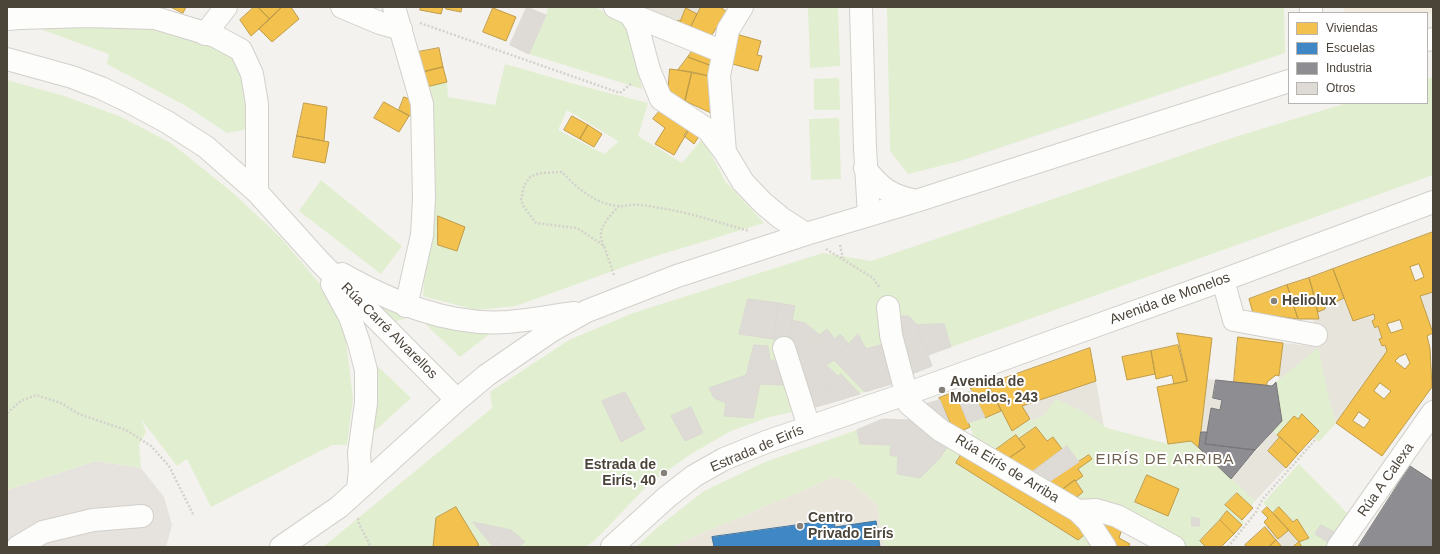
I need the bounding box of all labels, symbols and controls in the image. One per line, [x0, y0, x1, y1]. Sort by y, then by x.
legend [1288, 12, 1428, 104]
text: Viviendas [1326, 21, 1378, 35]
text: Escuelas [1326, 41, 1375, 55]
text: Industria [1326, 61, 1372, 75]
text: Otros [1326, 81, 1355, 95]
street label: Avenida de Monelos [1108, 269, 1232, 329]
street label: Rúa Carré Alvarellos [337, 279, 441, 383]
place label: Heliolux [1282, 293, 1336, 309]
marker: Heliolux [1269, 296, 1279, 306]
place label: Avenida de Monelos, 243 [950, 374, 1038, 406]
marker: Avenida de Monelos, 243 [937, 385, 947, 395]
street label: Estrada de Eirís [708, 422, 806, 476]
street label: Rúa Eirís de Arriba [952, 431, 1062, 507]
street label: Rúa A Calexa [1354, 440, 1418, 520]
district label: EIRÍS DE ARRIBA [1095, 451, 1235, 469]
place label: Estrada de Eirís, 40 [584, 457, 656, 490]
marker: Estrada de Eirís, 40 [659, 468, 669, 478]
place label: Centro Privado Eirís [808, 510, 894, 542]
marker: Centro Privado Eirís [795, 521, 805, 531]

